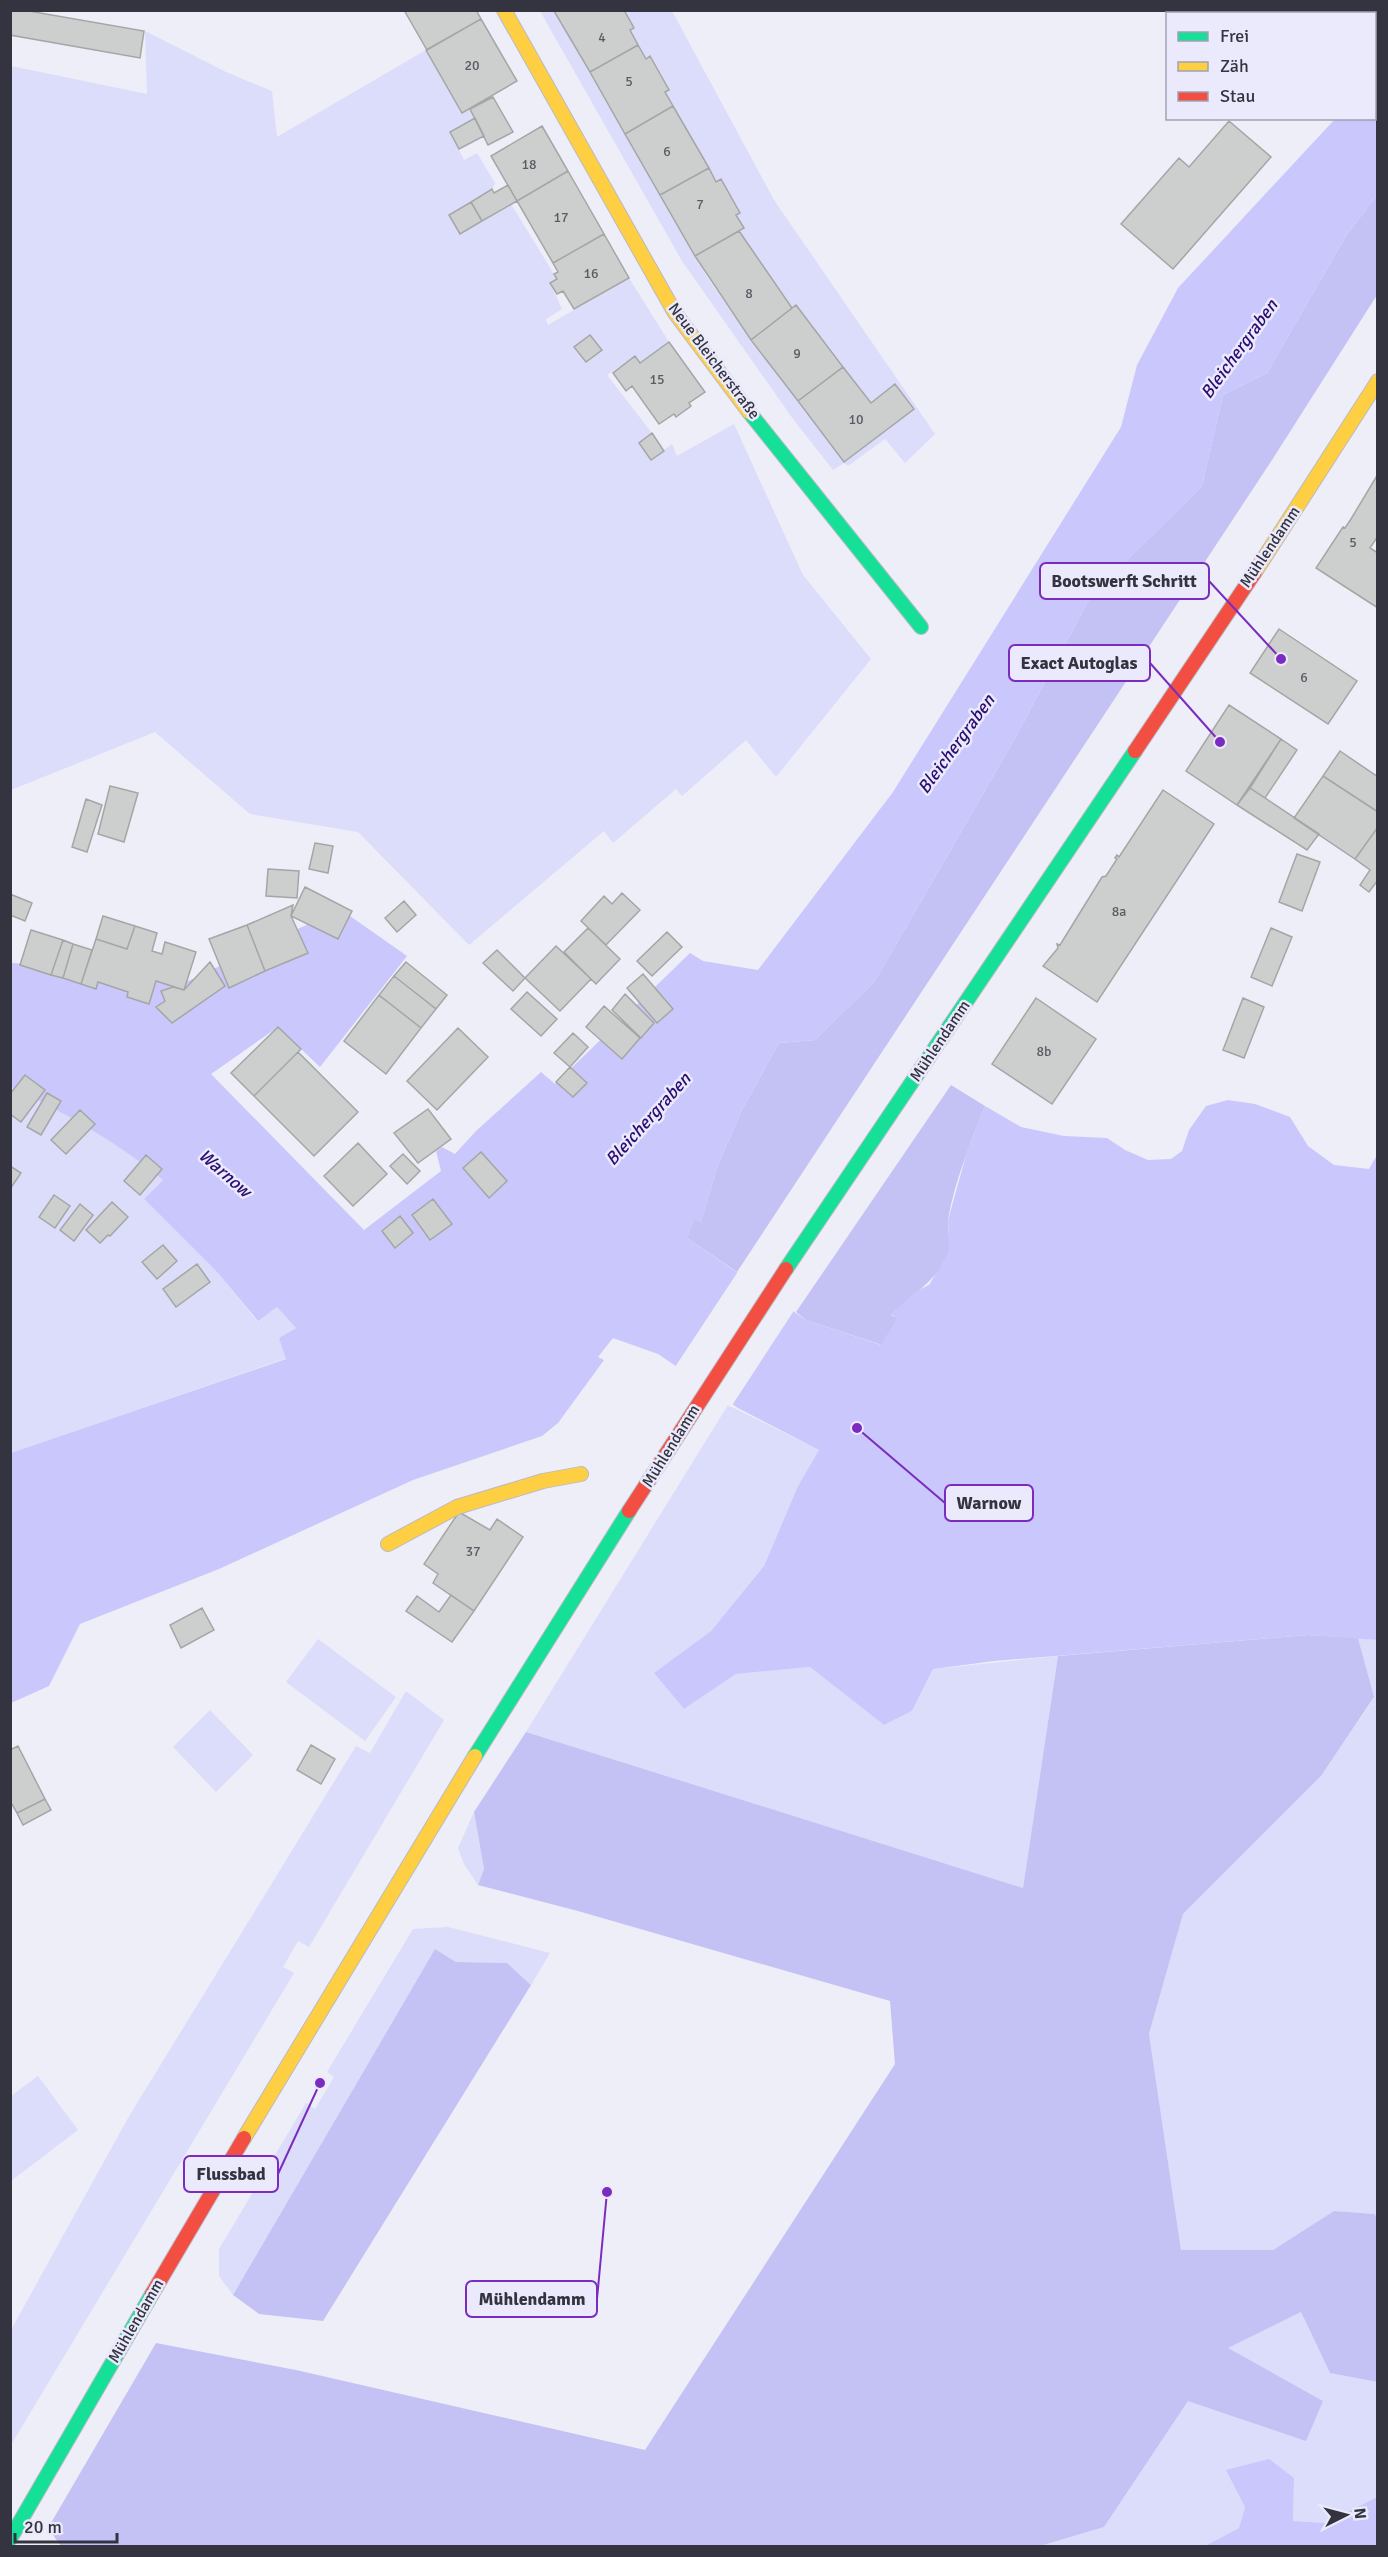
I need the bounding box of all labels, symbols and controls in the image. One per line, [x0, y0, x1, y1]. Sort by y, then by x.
legend [1166, 12, 1376, 120]
text: Frei [1220, 25, 1249, 47]
house number: 4 [598, 29, 606, 46]
text: Zäh [1220, 55, 1249, 77]
house number: 20 [464, 57, 480, 74]
house number: 5 [625, 73, 633, 90]
text: Stau [1220, 85, 1255, 107]
house number: 6 [663, 143, 671, 160]
house number: 18 [521, 156, 537, 173]
house number: 7 [696, 196, 704, 213]
house number: 17 [553, 209, 569, 226]
house number: 16 [583, 265, 599, 282]
house number: 8 [745, 285, 753, 302]
water label: Bleichergraben [1196, 294, 1283, 403]
street label: Neue Bleicherstraße [664, 299, 764, 423]
house number: 9 [793, 345, 801, 362]
house number: 15 [649, 371, 665, 388]
house number: 10 [848, 411, 864, 428]
street label: Mühlendamm [1235, 503, 1305, 591]
house number: 5 [1349, 534, 1357, 551]
callout: Bootswerft Schritt [1040, 563, 1209, 599]
text: Bootswerft Schritt [1051, 570, 1197, 592]
callout: Exact Autoglas [1009, 645, 1150, 681]
text: Exact Autoglas [1021, 652, 1138, 674]
house number: 6 [1300, 669, 1308, 686]
water label: Bleichergraben [913, 689, 1000, 798]
house number: 8a [1112, 903, 1126, 920]
street label: Mühlendamm [905, 997, 975, 1085]
house number: 8b [1037, 1043, 1051, 1060]
water label: Bleichergraben [601, 1067, 696, 1170]
water label: Warnow [194, 1144, 257, 1203]
street label: Mühlendamm [638, 1401, 704, 1491]
callout: Warnow [945, 1485, 1033, 1521]
text: Warnow [957, 1492, 1022, 1514]
house number: 37 [465, 1543, 481, 1560]
callout: Flussbad [184, 2156, 278, 2192]
text: Flussbad [196, 2163, 266, 2185]
street label: Mühlendamm [104, 2275, 168, 2367]
callout: Mühlendamm [466, 2281, 597, 2317]
text: Mühlendamm [479, 2288, 585, 2310]
north arrow [1316, 2485, 1376, 2545]
scale bar [15, 2506, 117, 2544]
text: N [1349, 2507, 1370, 2520]
text: 20 m [24, 2516, 62, 2538]

